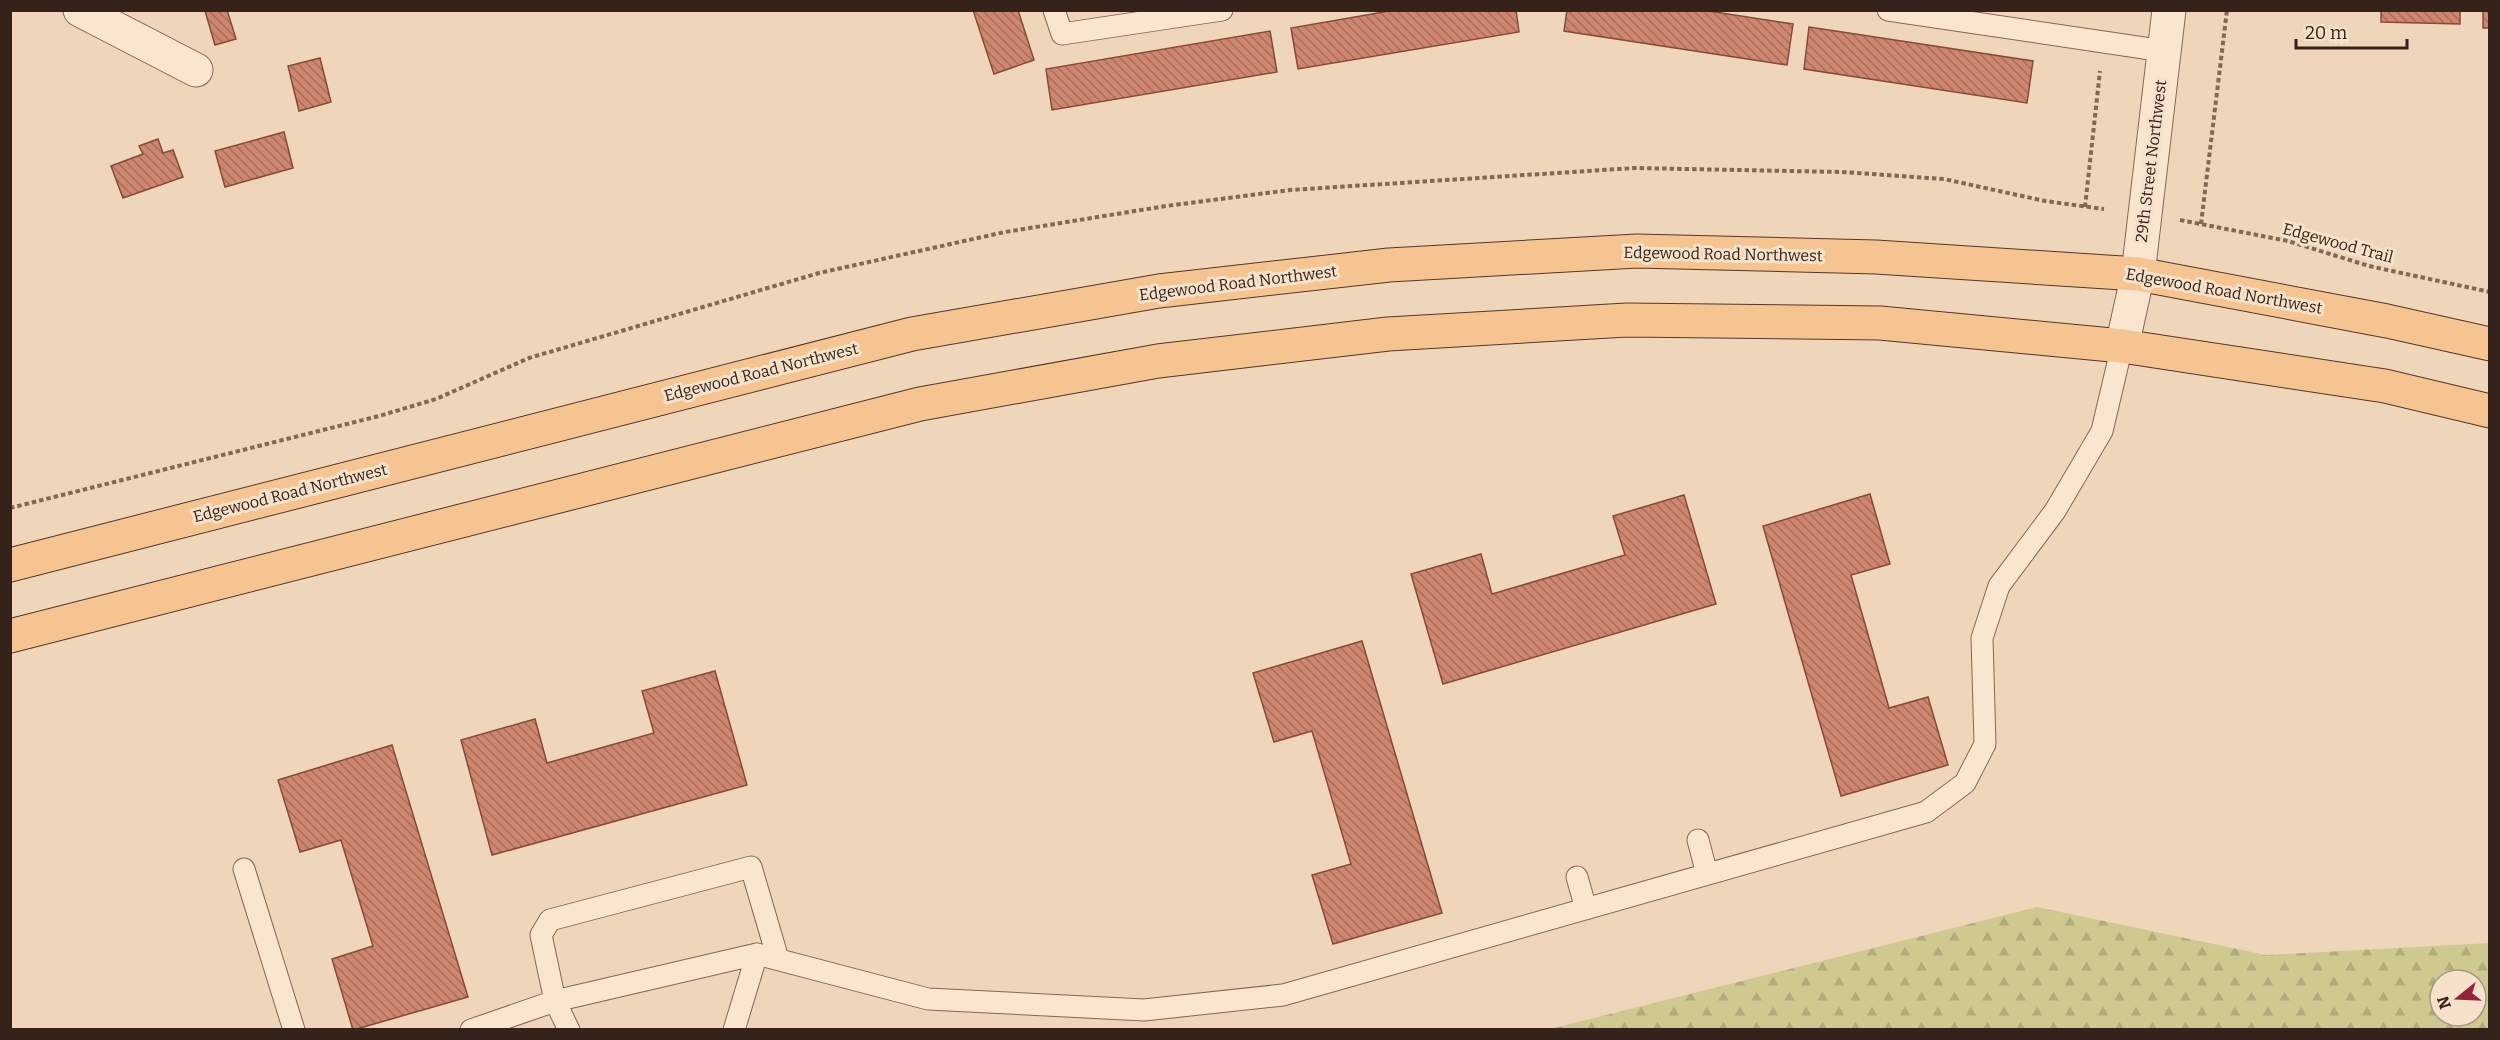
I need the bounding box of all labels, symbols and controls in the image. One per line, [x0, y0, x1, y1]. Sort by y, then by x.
scale bar [2296, 12, 2407, 50]
text: 20 m [2305, 22, 2347, 44]
street label: 29th Street Northwest [2132, 78, 2170, 243]
street label: Edgewood Trail [2281, 219, 2396, 267]
street label: Edgewood Road Northwest [1623, 243, 1823, 265]
street label: Edgewood Road Northwest [1138, 261, 1338, 305]
street label: Edgewood Road Northwest [2124, 264, 2324, 318]
street label: Edgewood Road Northwest [662, 339, 860, 405]
street label: Edgewood Road Northwest [191, 460, 389, 526]
north arrow [2428, 968, 2488, 1028]
text: N [2433, 994, 2455, 1011]

